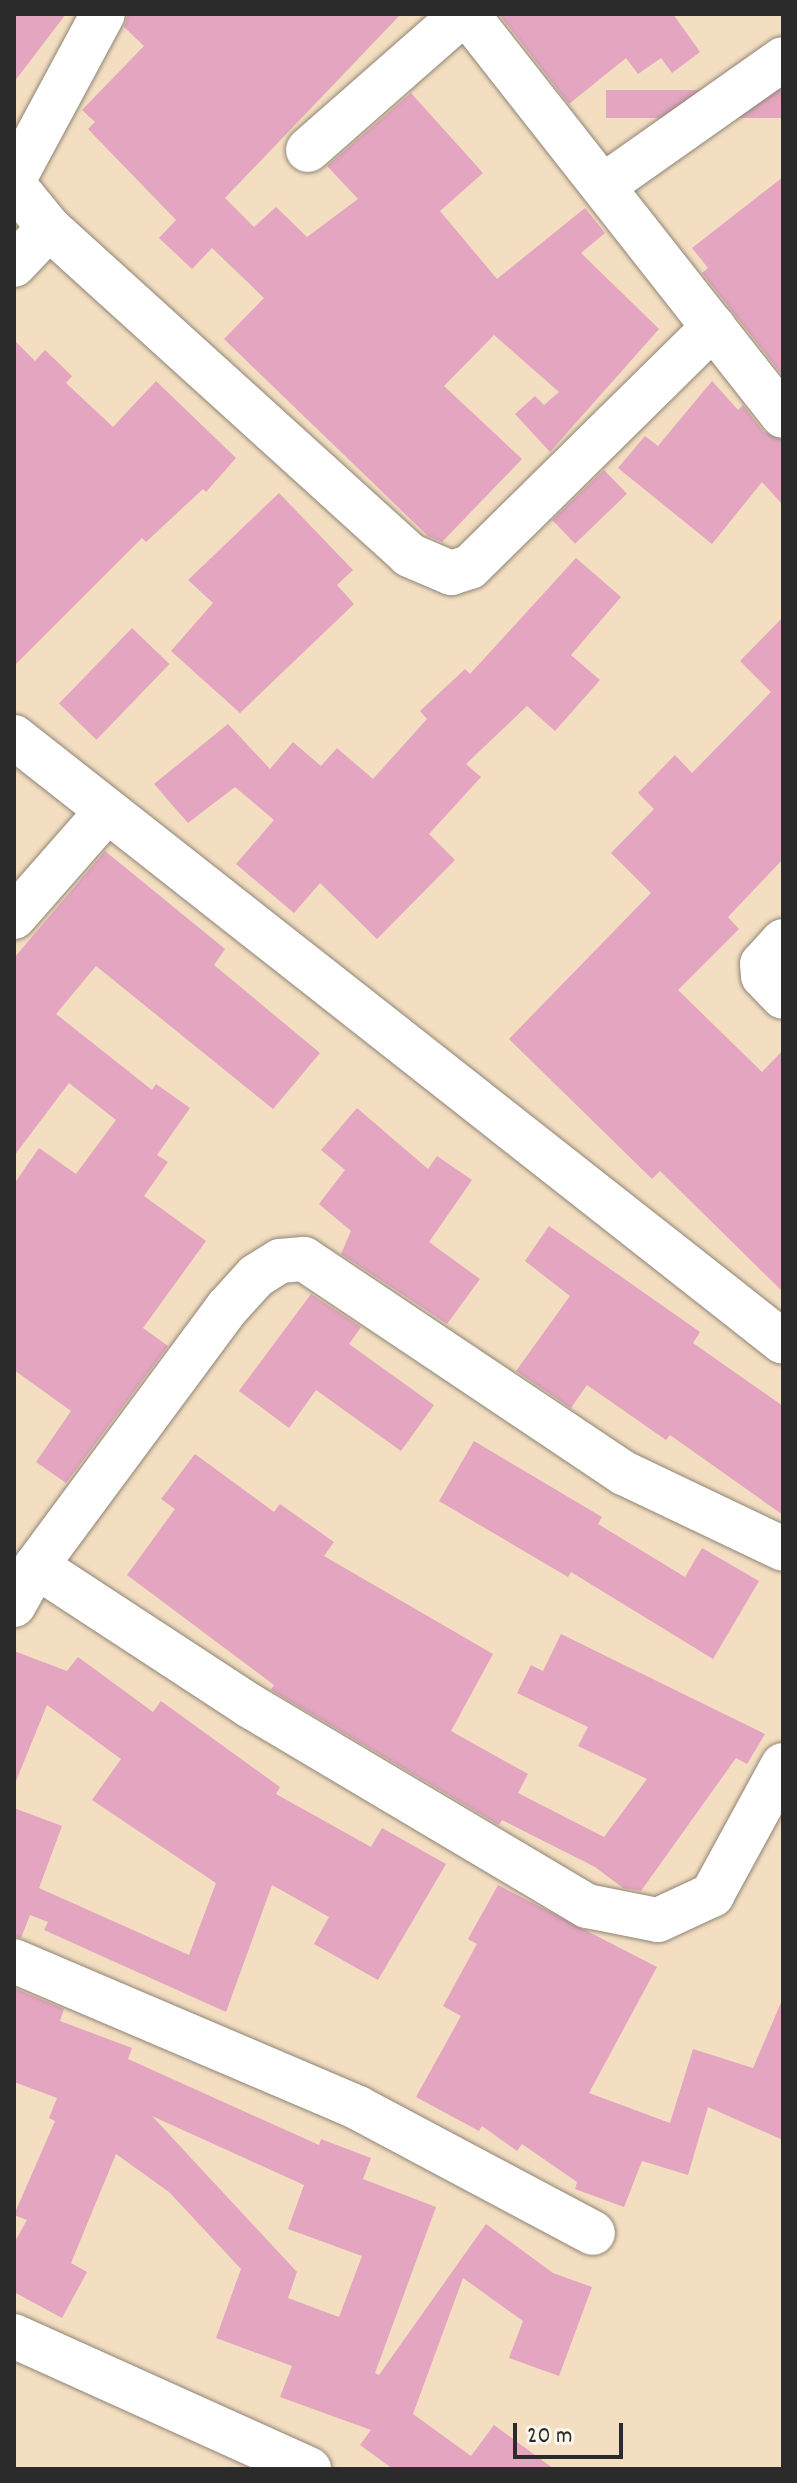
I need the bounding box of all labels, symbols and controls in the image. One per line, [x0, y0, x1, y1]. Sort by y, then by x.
scale bar [517, 2407, 627, 2457]
text: 20 m [527, 2420, 573, 2454]

